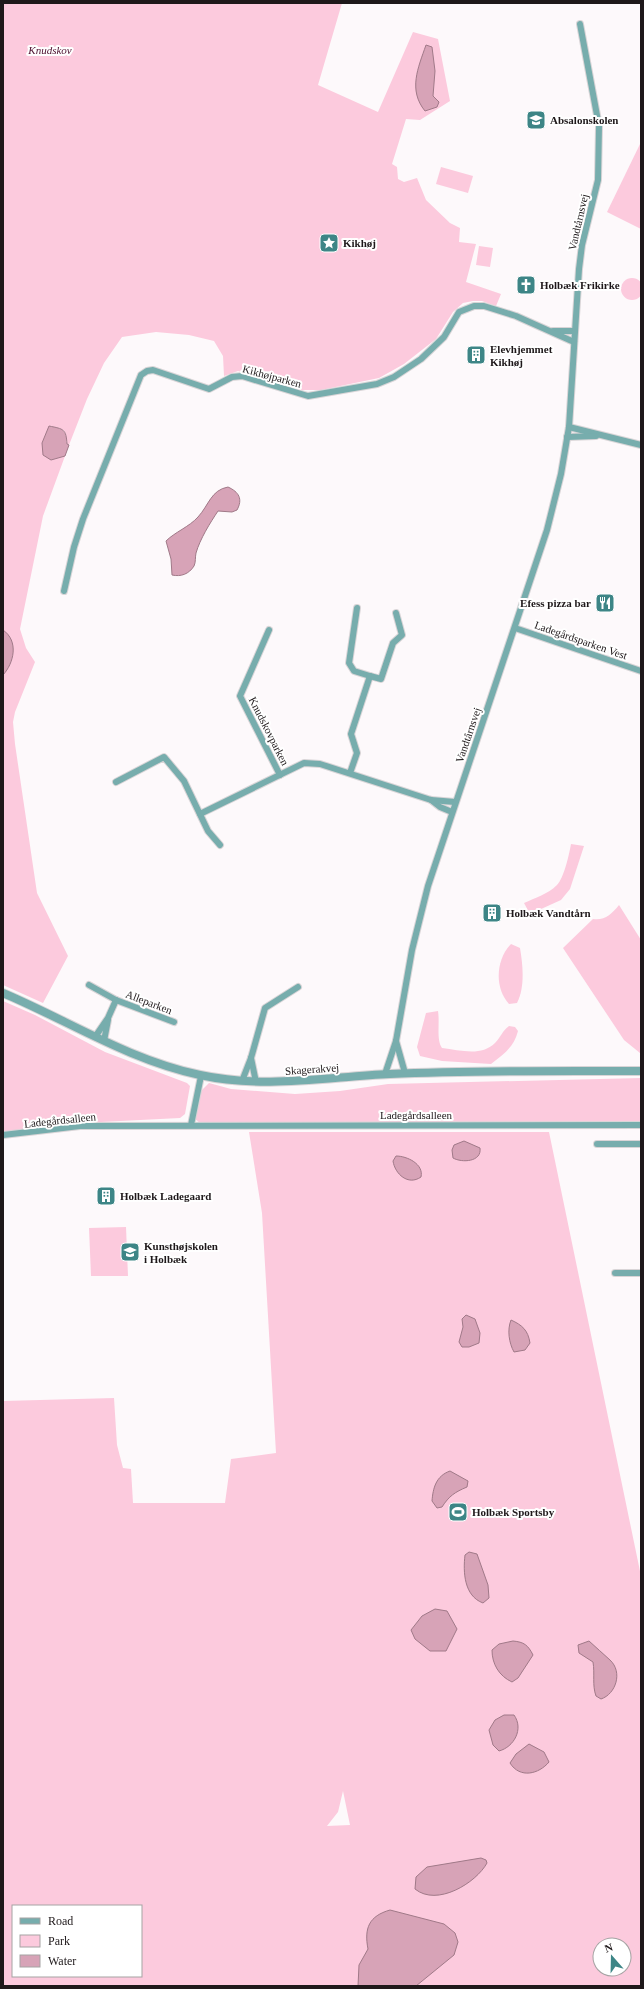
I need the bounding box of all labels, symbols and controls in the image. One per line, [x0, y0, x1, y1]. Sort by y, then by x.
park label: Knudskov [27, 44, 72, 56]
school or university icon: Absalonskolen [525, 109, 547, 131]
place label: Absalonskolen [550, 114, 618, 126]
street label: Vandtårnsvej [566, 193, 590, 251]
place icon: Kikhøj [318, 232, 340, 254]
place label: Kikhøj [343, 237, 376, 249]
church icon: Holbæk Frikirke [515, 274, 537, 296]
place label: Holbæk Frikirke [540, 279, 620, 291]
place label: Elevhjemmet Kikhøj [490, 343, 553, 368]
building icon: Elevhjemmet Kikhøj [465, 344, 487, 366]
street label: Kikhøjparken [241, 362, 303, 390]
restaurant icon: Efess pizza bar [594, 592, 616, 614]
place label: Efess pizza bar [520, 597, 591, 609]
street label: Ladegårdsparken Vest [533, 618, 629, 662]
street label: Knudskovparken [247, 695, 292, 768]
street label: Vandtårnsvej [453, 706, 483, 764]
building icon: Holbæk Vandtårn [481, 902, 503, 924]
place label: Holbæk Vandtårn [506, 907, 591, 919]
street label: Alleparken [124, 988, 174, 1017]
street label: Skagerakvej [284, 1061, 340, 1077]
street label: Ladegårdsalleen [380, 1109, 453, 1121]
street label: Ladegårdsalleen [24, 1110, 97, 1130]
building icon: Holbæk Ladegaard [95, 1185, 117, 1207]
place label: Holbæk Ladegaard [120, 1190, 211, 1202]
place label: Kunsthøjskolen i Holbæk [144, 1240, 218, 1265]
school or university icon: Kunsthøjskolen i Holbæk [119, 1241, 141, 1263]
sports icon: Holbæk Sportsby [447, 1501, 469, 1523]
place label: Holbæk Sportsby [472, 1506, 555, 1518]
legend [12, 1905, 142, 1977]
text: Road [48, 1914, 73, 1928]
text: Park [48, 1934, 70, 1948]
north arrow [592, 1937, 632, 1977]
text: N [603, 1941, 614, 1955]
text: Water [48, 1954, 76, 1968]

